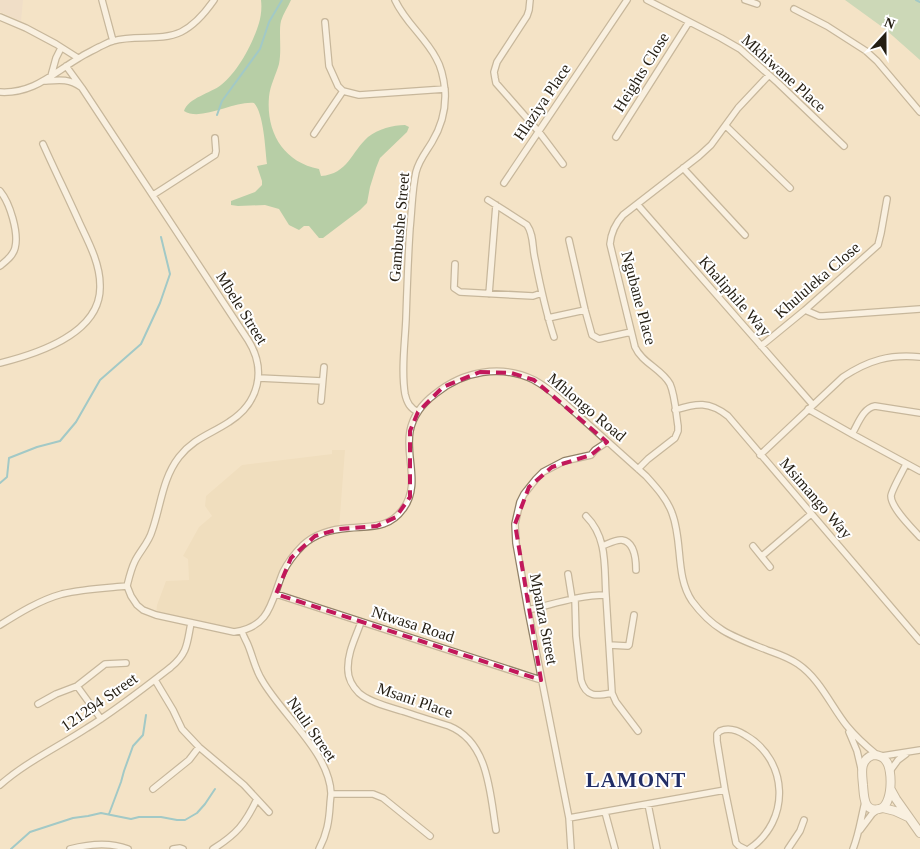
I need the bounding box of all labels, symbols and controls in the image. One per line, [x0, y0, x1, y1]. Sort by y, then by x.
north arrow [860, 10, 910, 60]
text: N [882, 15, 897, 32]
street label: Heights Close [610, 29, 673, 115]
street label: Mkhiwane Place [739, 31, 829, 115]
street label: Hlaziya Place [510, 61, 575, 144]
street label: Gambushe Street [386, 171, 412, 282]
street label: Khululeka Close [771, 238, 863, 322]
street label: Ngubane Place [617, 249, 660, 347]
street label: Khaliphile Way [695, 253, 774, 340]
street label: Mbele Street [213, 269, 271, 348]
street label: Mhlongo Road [544, 369, 629, 445]
street label: Msimango Way [776, 454, 856, 542]
street label: Mpanza Street [526, 572, 561, 667]
street label: Ntwasa Road [370, 603, 456, 645]
street label: 121294 Street [58, 669, 141, 735]
street label: Msani Place [375, 679, 455, 721]
street label: Ntuli Street [284, 694, 341, 765]
district label: LAMONT [586, 768, 686, 792]

